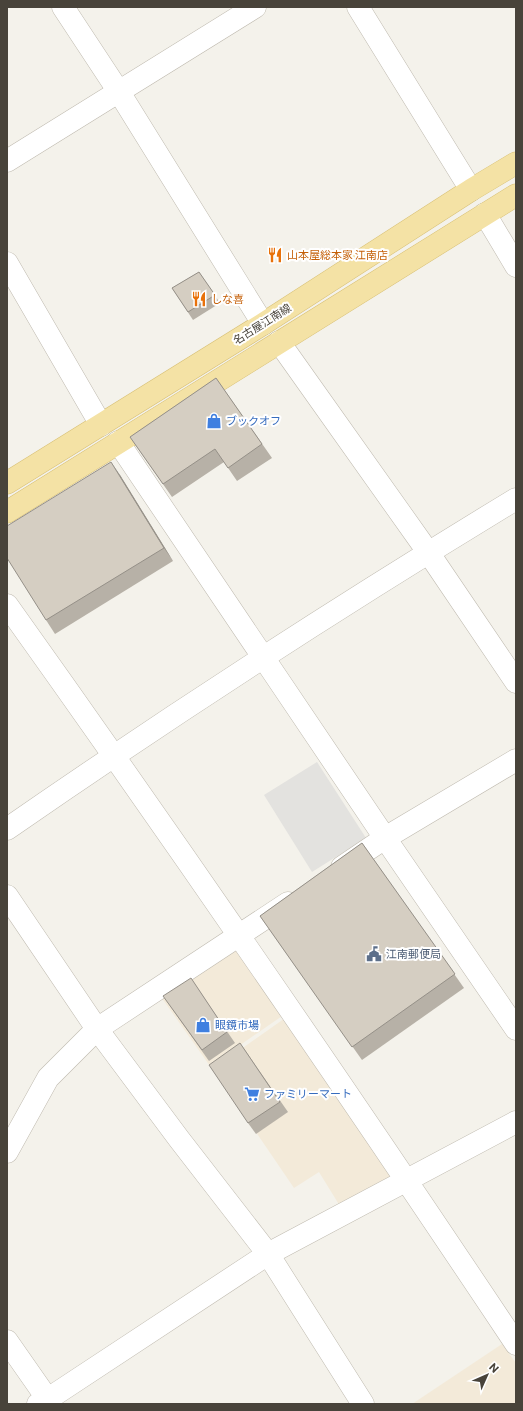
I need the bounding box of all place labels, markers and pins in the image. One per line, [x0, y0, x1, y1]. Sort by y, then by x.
restaurant icon: 山本屋総本家 江南店 [266, 246, 284, 264]
place label: 山本屋総本家 江南店 [287, 248, 388, 261]
restaurant icon: しな喜 [190, 290, 208, 308]
place label: しな喜 [211, 292, 244, 305]
shop icon: ブックオフ [205, 412, 223, 430]
place label: ブックオフ [226, 414, 281, 427]
public building icon: 江南郵便局 [365, 945, 383, 963]
place label: 江南郵便局 [386, 947, 441, 960]
shop icon: 眼鏡市場 [194, 1016, 212, 1034]
place label: 眼鏡市場 [215, 1018, 259, 1031]
supermarket icon: ファミリーマート [243, 1085, 261, 1103]
place label: ファミリーマート [264, 1087, 352, 1100]

